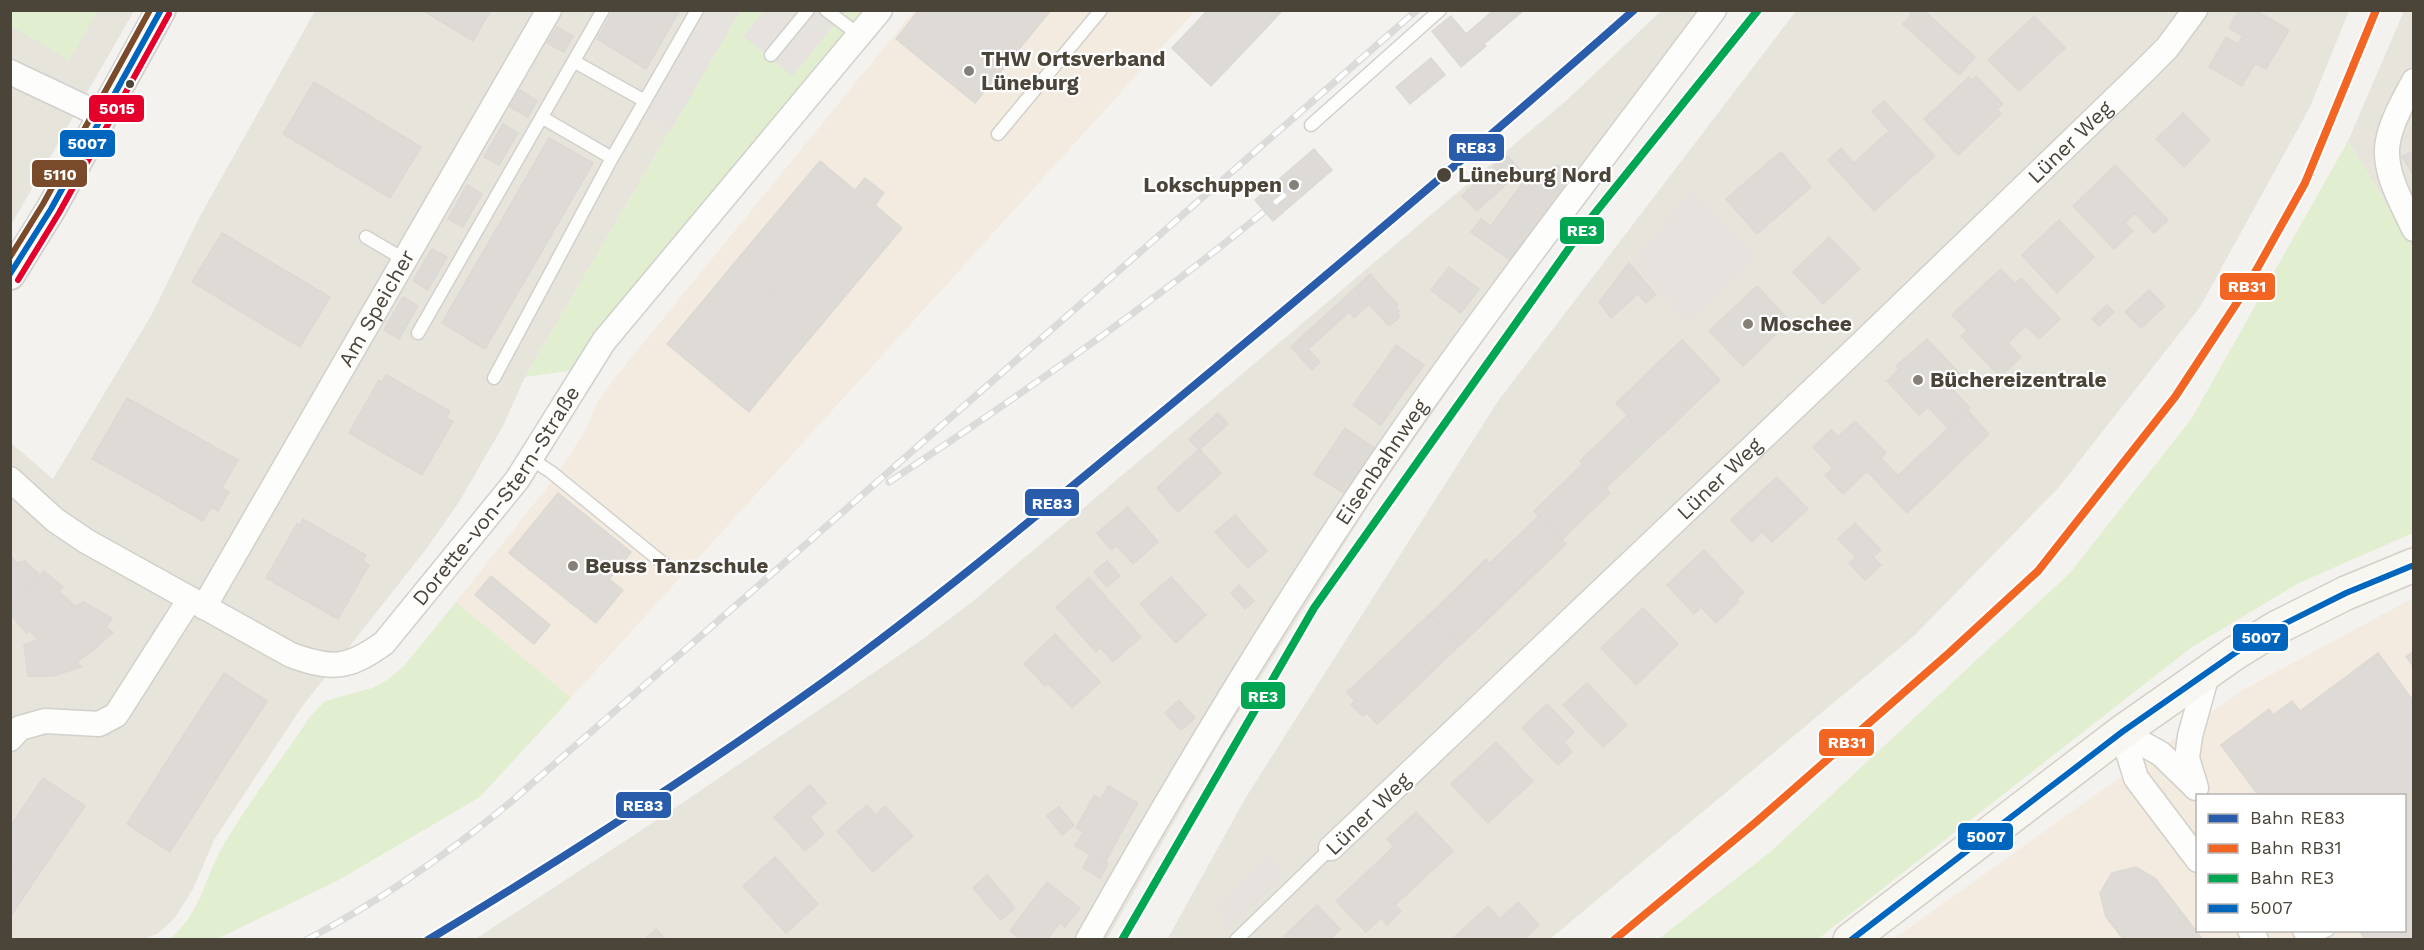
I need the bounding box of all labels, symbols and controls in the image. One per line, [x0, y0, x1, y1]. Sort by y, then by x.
place label: THW Ortsverband Lüneburg [981, 46, 1166, 95]
marker: THW Ortsverband Lüneburg [962, 64, 976, 78]
unlabelled marker [124, 78, 136, 90]
line badge: 5015 [88, 94, 145, 123]
street label: Lüner Weg [2022, 95, 2118, 188]
text: 5015 [99, 99, 135, 118]
line badge: 5007 [59, 129, 116, 158]
line badge: RE83 [1448, 133, 1505, 162]
text: 5007 [67, 134, 107, 153]
text: RE83 [1456, 138, 1496, 157]
line badge: 5110 [31, 159, 88, 188]
place label: Lüneburg Nord [1458, 162, 1612, 187]
text: 5110 [43, 165, 77, 184]
marker: Lüneburg Nord [1435, 166, 1453, 184]
place label: Lokschuppen [1143, 172, 1282, 197]
marker: Lokschuppen [1287, 178, 1301, 192]
line badge: RE3 [1559, 216, 1605, 245]
text: RE3 [1567, 221, 1597, 240]
street label: Am Speicher [333, 245, 420, 371]
line badge: RB31 [2219, 272, 2276, 301]
text: RB31 [2228, 277, 2266, 296]
place label: Moschee [1760, 311, 1852, 336]
marker: Moschee [1741, 317, 1755, 331]
place label: Büchereizentrale [1930, 367, 2107, 392]
marker: Büchereizentrale [1911, 373, 1925, 387]
street label: Dorette-von-Stern-Straße [407, 381, 585, 610]
street label: Eisenbahnweg [1330, 394, 1433, 529]
street label: Lüner Weg [1671, 432, 1767, 525]
line badge: RE83 [1024, 488, 1080, 517]
text: RE83 [1032, 494, 1072, 513]
place label: Beuss Tanzschule [585, 553, 769, 578]
marker: Beuss Tanzschule [566, 559, 580, 573]
line badge: 5007 [2232, 623, 2289, 652]
text: 5007 [2241, 628, 2281, 647]
line badge: RE3 [1240, 681, 1286, 710]
text: RE3 [1248, 687, 1278, 706]
line badge: RB31 [1818, 728, 1875, 757]
text: RB31 [1828, 733, 1866, 752]
street label: Lüner Weg [1320, 767, 1416, 860]
line badge: RE83 [615, 791, 672, 819]
legend [2196, 794, 2406, 932]
text: RE83 [623, 796, 663, 815]
text: Bahn RE83 [2250, 807, 2345, 828]
line badge: 5007 [1957, 822, 2014, 851]
text: 5007 [1966, 827, 2006, 846]
text: Bahn RB31 [2250, 837, 2342, 858]
text: Bahn RE3 [2250, 867, 2334, 888]
text: 5007 [2250, 897, 2293, 918]

